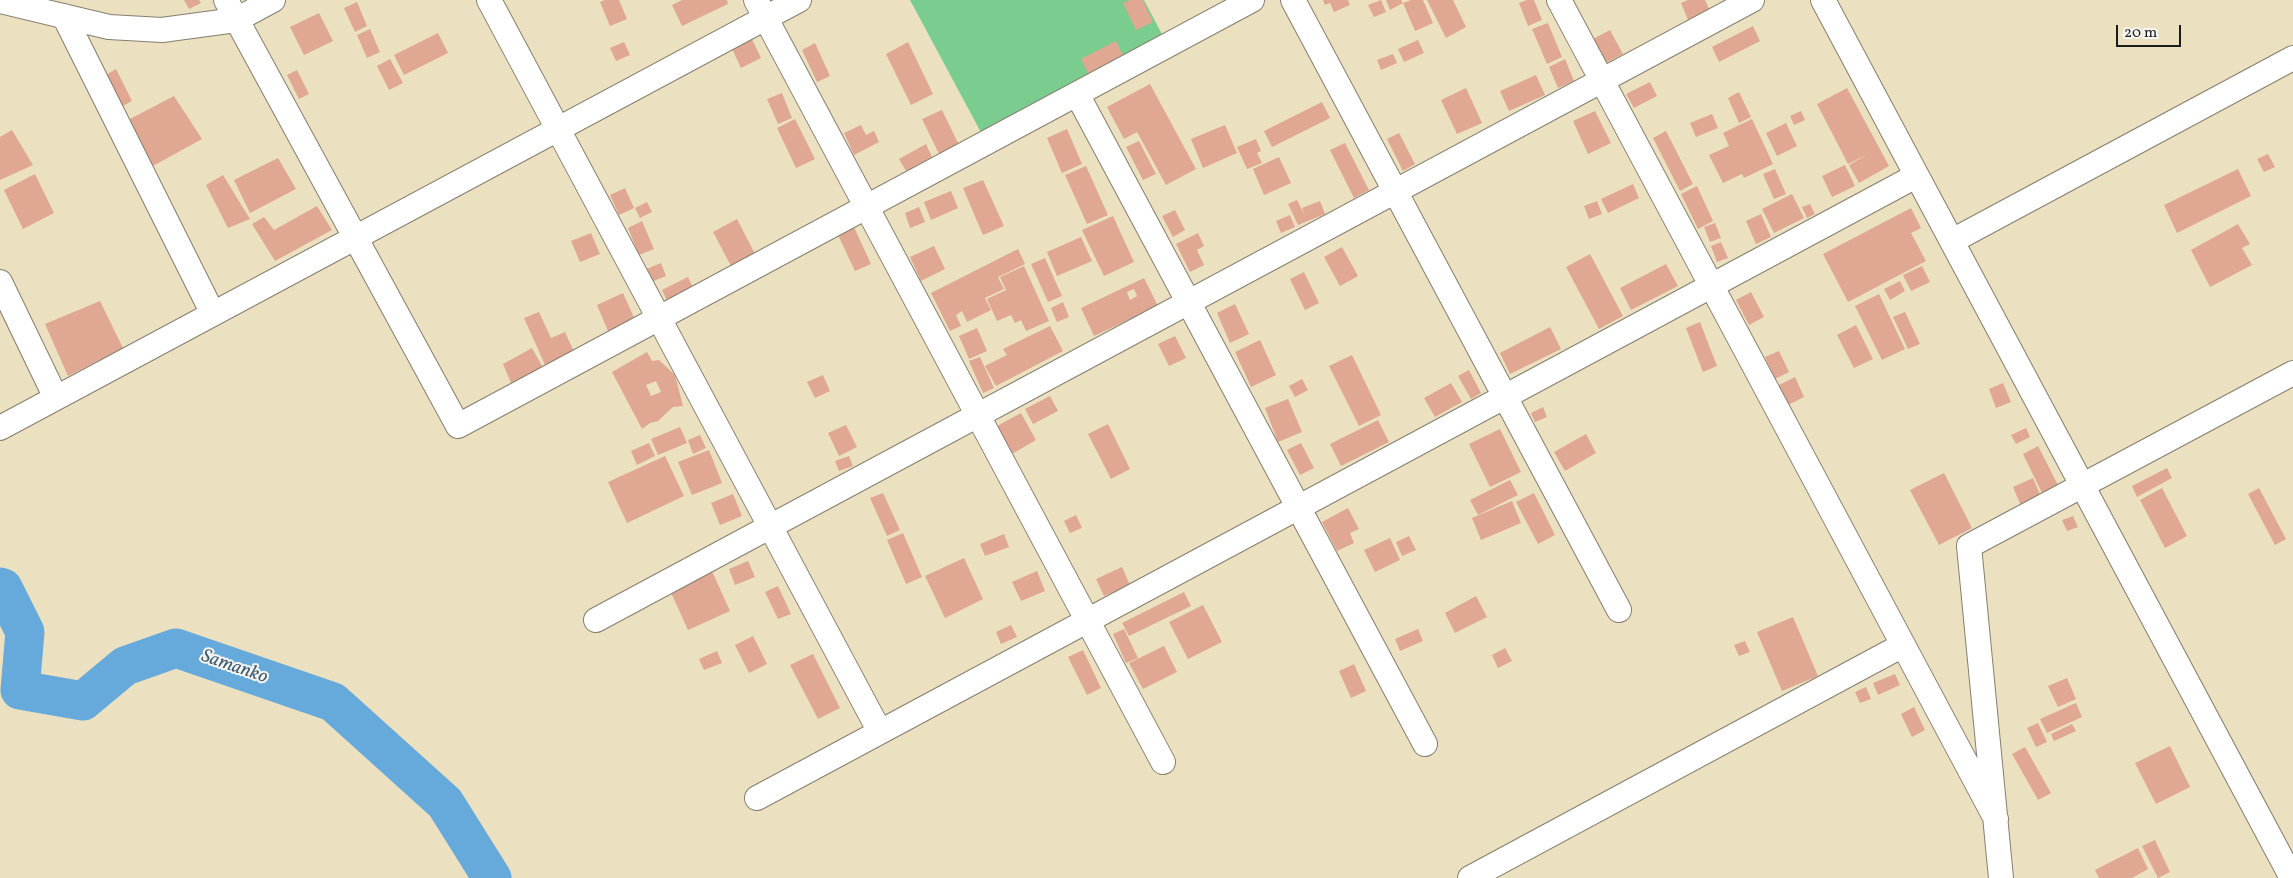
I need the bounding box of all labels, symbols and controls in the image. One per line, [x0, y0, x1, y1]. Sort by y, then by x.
scale bar [2118, 15, 2183, 47]
text: 20 m [2124, 23, 2157, 44]
water label: Samanko [198, 646, 270, 690]

